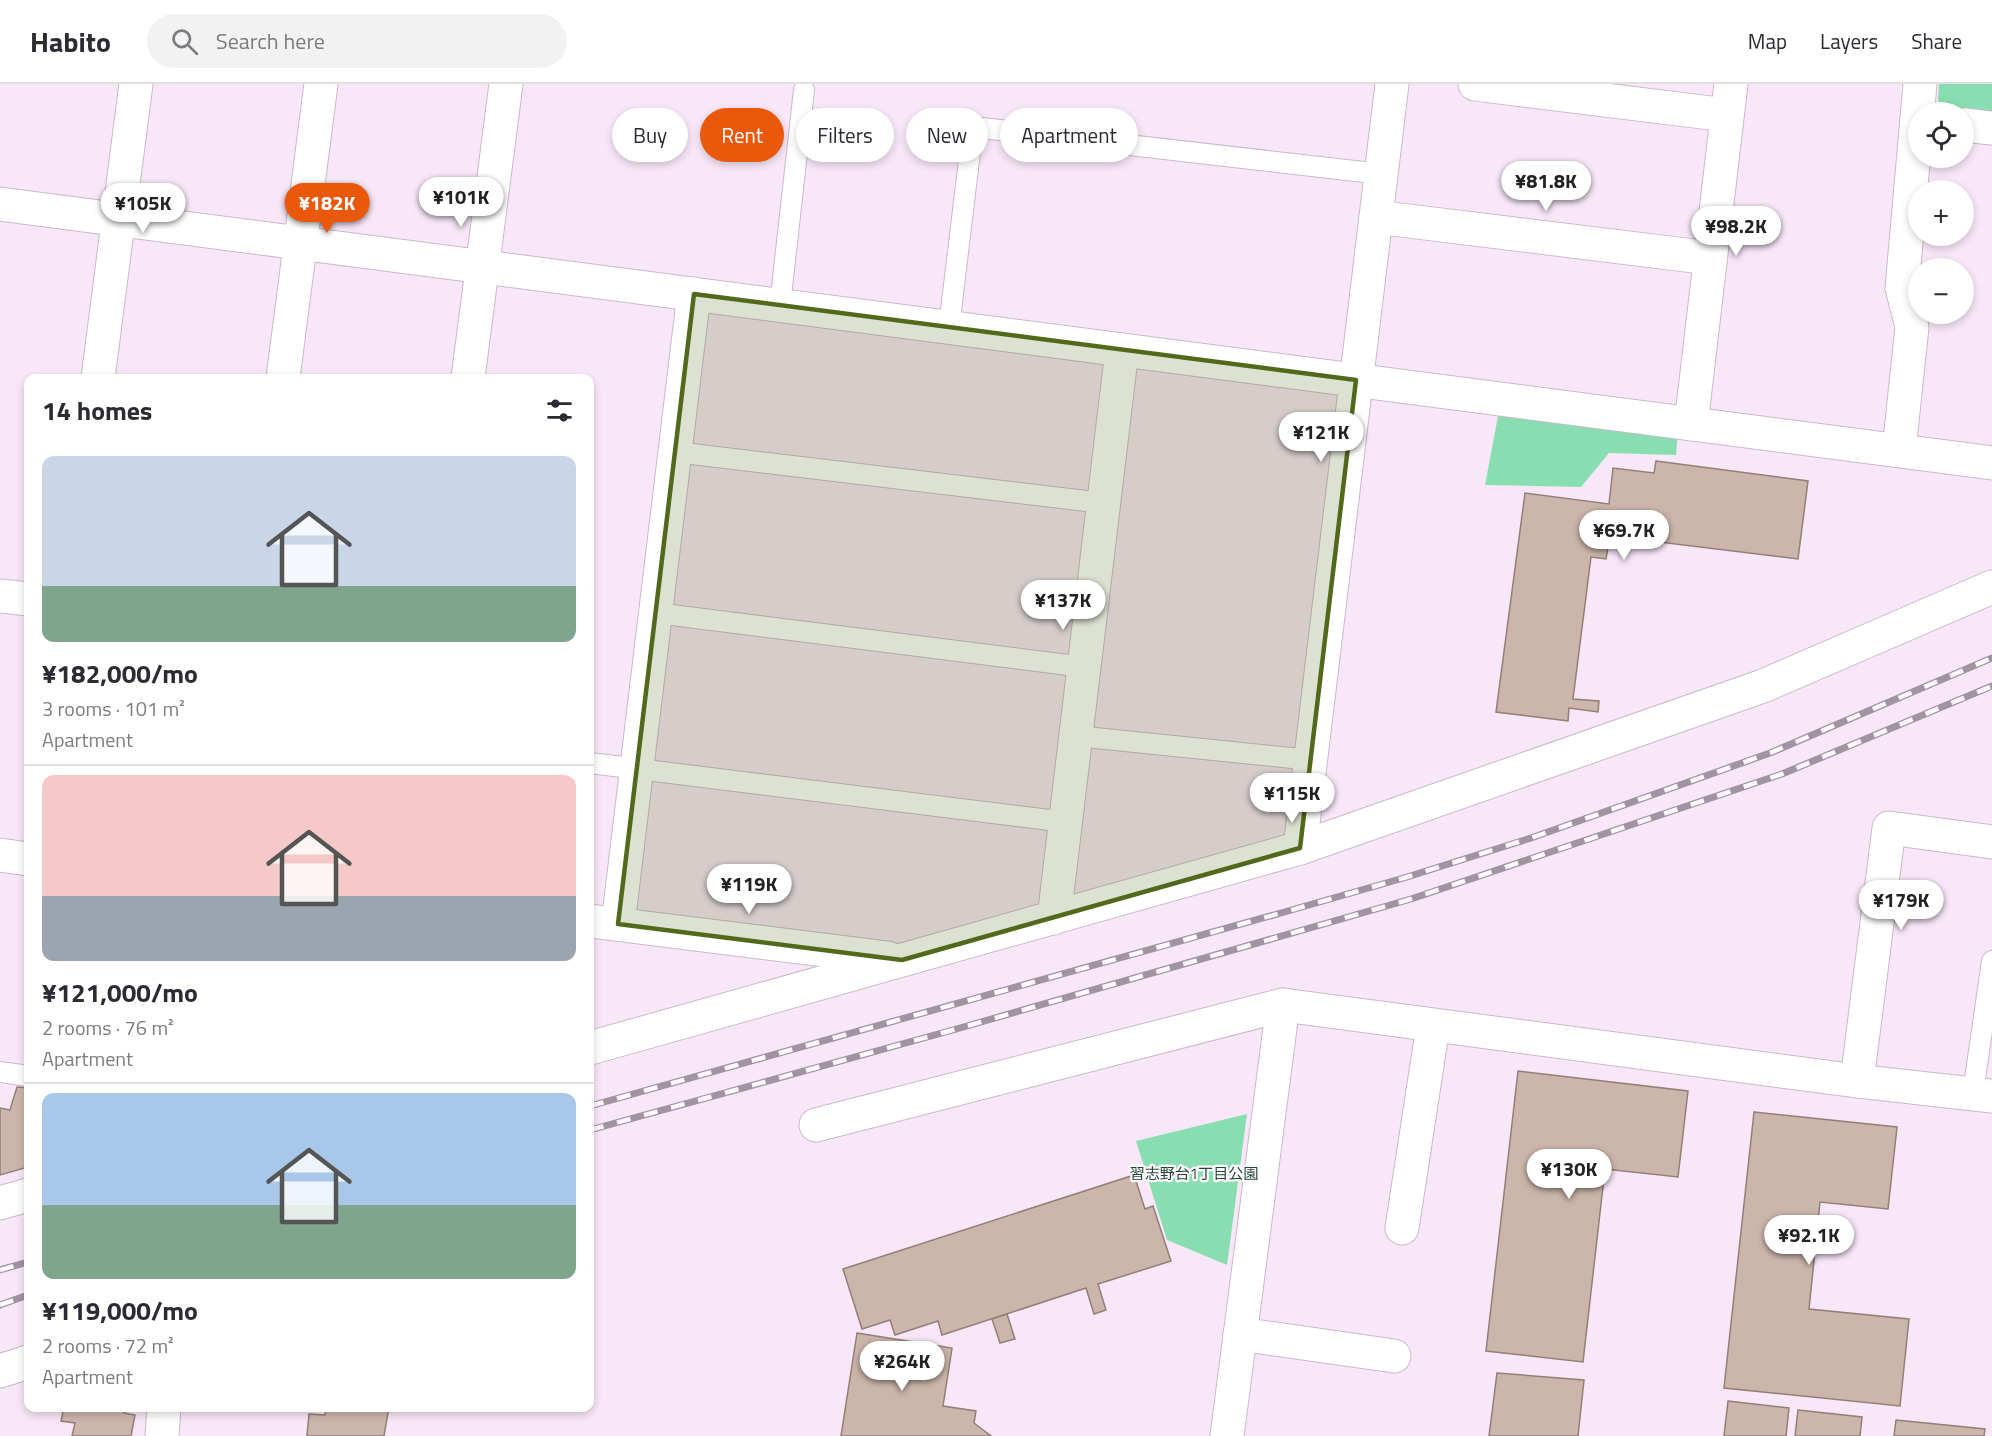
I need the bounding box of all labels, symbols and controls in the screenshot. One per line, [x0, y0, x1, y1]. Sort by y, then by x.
search box [147, 14, 567, 68]
text: Habito [30, 20, 111, 63]
text: Search here [216, 24, 325, 58]
icon: search [168, 25, 201, 58]
text: Map [1748, 25, 1787, 57]
text: Layers [1820, 25, 1878, 57]
text: Share [1911, 25, 1962, 57]
map controls [1908, 102, 1974, 324]
button: locate [1908, 102, 1974, 168]
chip: Buy [612, 108, 688, 162]
chip: Rent [700, 108, 784, 162]
chip: Filters [796, 108, 894, 162]
chip: New [906, 108, 988, 162]
chip: Apartment [1000, 108, 1138, 162]
pin: ¥81.8K [1497, 161, 1595, 212]
text: ¥81.8K [1515, 165, 1577, 196]
pin: ¥101K [419, 177, 503, 228]
button: + [1908, 180, 1974, 246]
text: ¥101K [433, 181, 489, 212]
pin: ¥105K [101, 183, 185, 234]
pin: ¥182K [285, 183, 369, 234]
text: ¥105K [115, 187, 171, 218]
text: ¥182K [299, 187, 355, 218]
pin: ¥98.2K [1687, 206, 1785, 257]
text: ¥98.2K [1705, 210, 1767, 241]
button: − [1908, 258, 1974, 324]
text: 14 homes [42, 391, 152, 430]
icon: filters [543, 394, 576, 427]
pin: ¥121K [1279, 412, 1363, 463]
text: ¥121K [1293, 416, 1349, 447]
icon: home [255, 495, 363, 603]
pin: ¥69.7K [1575, 510, 1673, 561]
text: ¥69.7K [1593, 514, 1655, 545]
pin: ¥137K [1021, 580, 1105, 631]
text: ¥137K [1035, 584, 1091, 615]
text: ¥182,000/mo [42, 654, 198, 693]
text: 3 rooms · 101 m² [42, 693, 185, 724]
text: Apartment [42, 724, 133, 755]
pin: ¥115K [1250, 773, 1334, 824]
text: ¥115K [1264, 777, 1320, 808]
icon: home [255, 814, 363, 922]
pin: ¥119K [707, 864, 791, 915]
text: ¥119K [721, 868, 777, 899]
pin: ¥179K [1859, 880, 1943, 931]
text: ¥179K [1873, 884, 1929, 915]
text: ¥121,000/mo [42, 973, 198, 1012]
text: 2 rooms · 76 m² [42, 1012, 174, 1043]
text: Apartment [42, 1043, 133, 1074]
icon: home [255, 1132, 363, 1240]
pin: ¥130K [1527, 1149, 1611, 1200]
text: ¥130K [1541, 1153, 1597, 1184]
park label: 習志野台1丁目公園 [1130, 1162, 1258, 1185]
pin: ¥92.1K [1760, 1215, 1858, 1266]
text: ¥92.1K [1778, 1219, 1840, 1250]
text: ¥119,000/mo [42, 1291, 198, 1330]
text: 2 rooms · 72 m² [42, 1330, 174, 1361]
pin: ¥264K [860, 1341, 944, 1392]
text: ¥264K [874, 1345, 930, 1376]
text: Apartment [42, 1361, 133, 1392]

